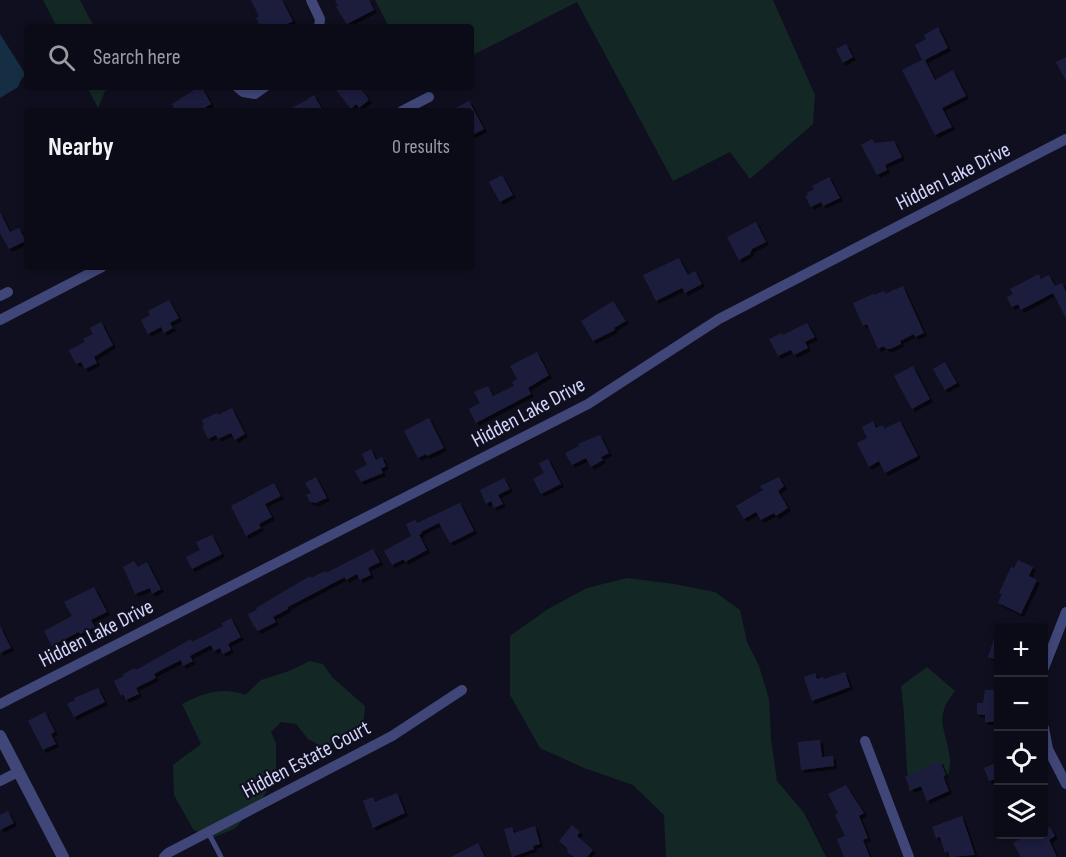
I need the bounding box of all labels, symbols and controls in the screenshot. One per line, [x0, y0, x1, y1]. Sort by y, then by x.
search box [24, 24, 474, 90]
icon: search [45, 41, 78, 74]
text: Search here [93, 44, 180, 71]
text: Nearby [48, 132, 114, 163]
text: 0 results [392, 135, 450, 159]
street label: Hidden Lake Drive [892, 137, 1015, 216]
street label: Hidden Lake Drive [467, 372, 589, 453]
street label: Hidden Lake Drive [35, 594, 158, 673]
map controls [994, 623, 1048, 839]
button: + [994, 623, 1048, 677]
button: − [994, 677, 1048, 731]
street label: Hidden Estate Court [238, 715, 375, 804]
button: locate [994, 731, 1048, 785]
button: layers [994, 785, 1048, 839]

